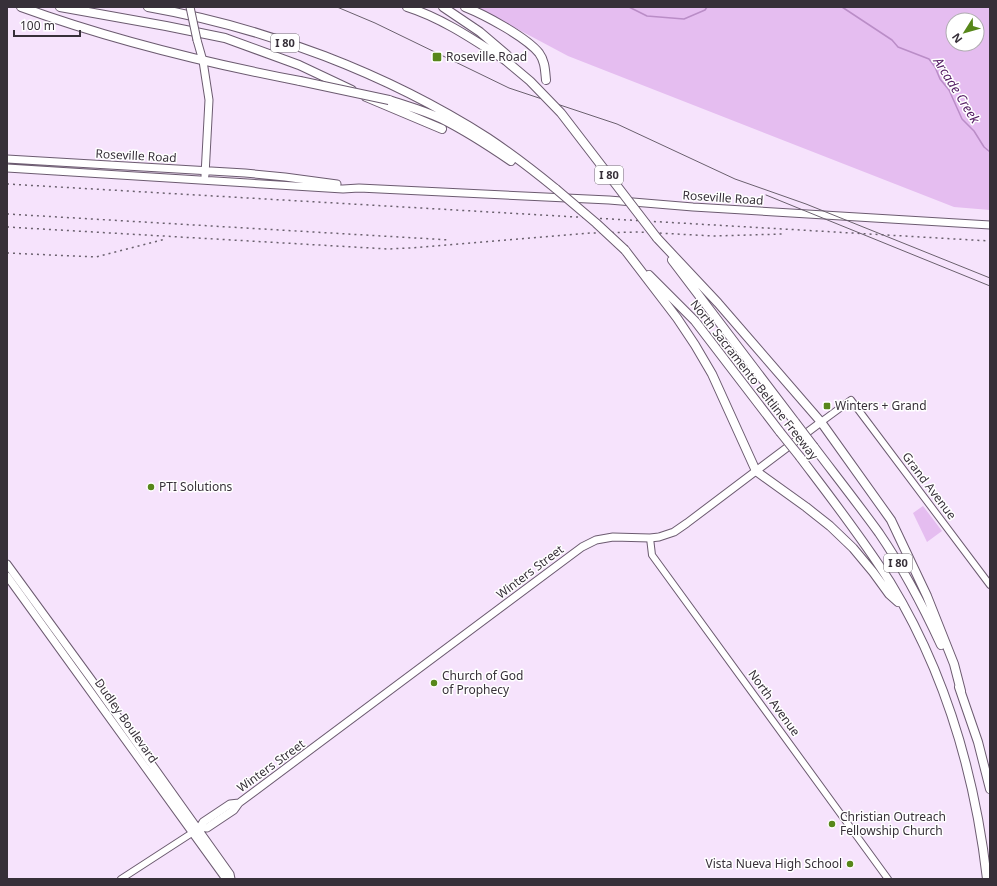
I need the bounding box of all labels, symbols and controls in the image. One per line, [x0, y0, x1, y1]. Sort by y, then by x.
scale bar [14, 12, 80, 38]
north arrow [945, 12, 985, 52]
text: 100 m [20, 17, 55, 34]
text: N [948, 30, 965, 46]
road number: I 80 [271, 34, 299, 52]
place label: Roseville Road [446, 48, 527, 65]
marker: Roseville Road [431, 51, 443, 63]
water label: Arcade Creek [929, 53, 985, 127]
street label: Roseville Road [95, 145, 177, 166]
road number: I 80 [595, 166, 623, 184]
street label: Roseville Road [682, 186, 764, 209]
street label: North Sacramento Beltline Freeway [686, 296, 823, 464]
place label: Winters + Grand [835, 397, 927, 414]
marker: Winters + Grand [822, 401, 832, 411]
street label: Grand Avenue [898, 449, 960, 523]
place label: PTI Solutions [159, 478, 233, 495]
marker: PTI Solutions [146, 482, 156, 492]
street label: Winters Street [493, 540, 567, 602]
road number: I 80 [884, 554, 912, 572]
street label: North Avenue [745, 666, 804, 740]
place label: Church of God of Prophecy [442, 667, 523, 698]
street label: Dudley Boulevard [91, 675, 162, 766]
marker: Church of God of Prophecy [429, 678, 439, 688]
street label: Winters Street [233, 735, 309, 796]
place label: Christian Outreach Fellowship Church [840, 808, 946, 839]
marker: Christian Outreach Fellowship Church [827, 819, 837, 829]
place label: Vista Nueva High School [705, 855, 842, 872]
marker: Vista Nueva High School [845, 859, 855, 869]

